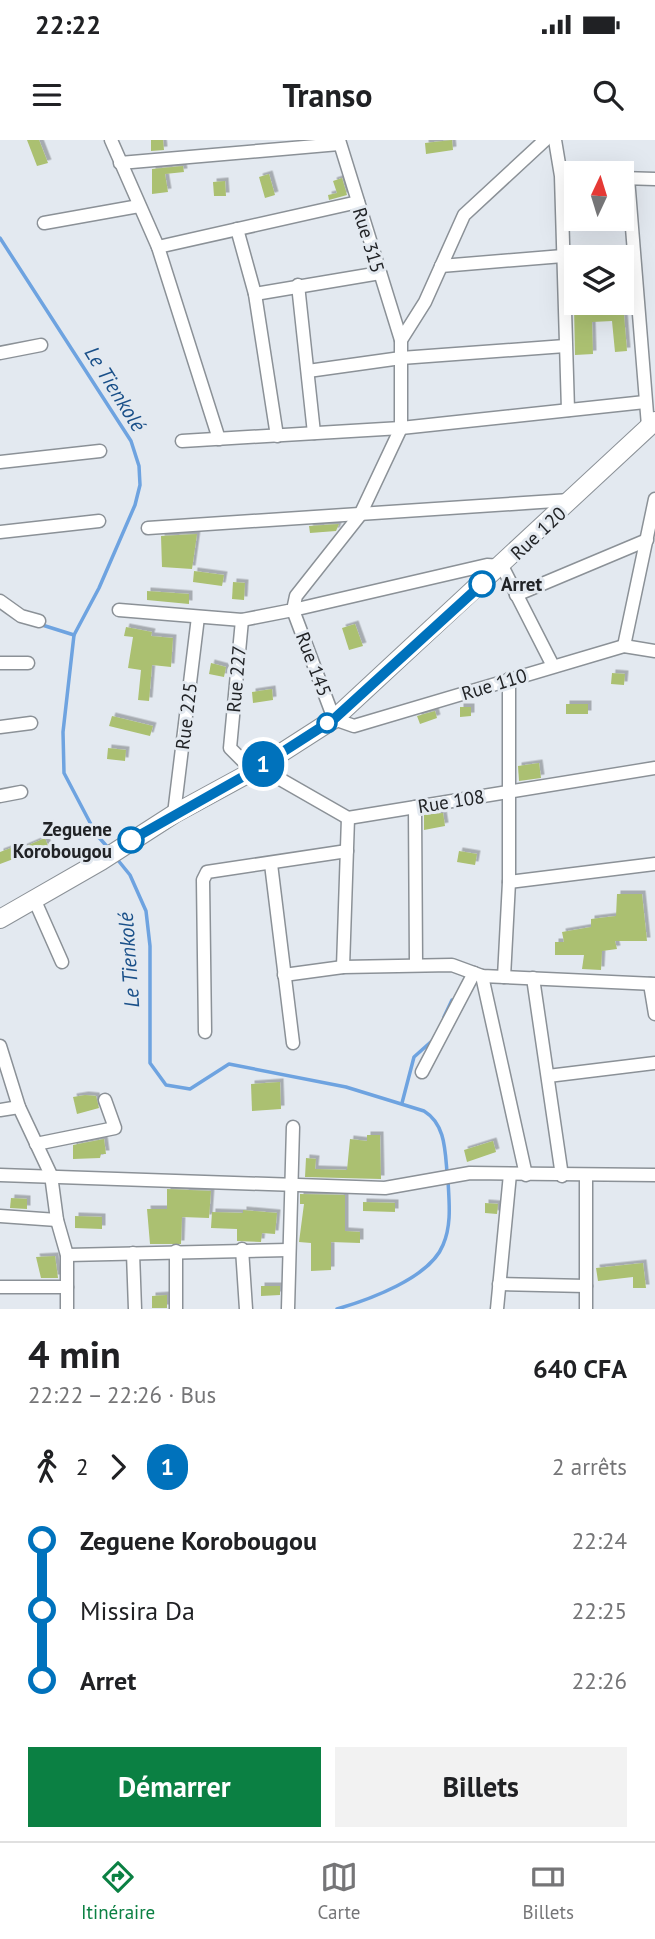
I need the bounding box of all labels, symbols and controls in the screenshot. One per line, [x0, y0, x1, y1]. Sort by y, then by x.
text: 22:22 [35, 8, 101, 41]
text: Transo [282, 74, 373, 116]
icon: menu [28, 76, 66, 114]
icon: search [589, 76, 627, 114]
north arrow [564, 161, 634, 231]
map controls [564, 161, 634, 315]
street label: Rue 315 [348, 204, 390, 276]
button: layers [564, 245, 634, 315]
water label: Le Tienkolé [79, 341, 152, 437]
street label: Rue 120 [505, 501, 571, 565]
marker: Arret [469, 571, 495, 597]
place label: Arret [501, 572, 542, 596]
street label: Rue 145 [291, 628, 337, 700]
street label: Rue 227 [221, 645, 251, 713]
street label: Rue 110 [458, 663, 530, 705]
street label: Rue 225 [170, 681, 202, 751]
unlabelled marker [317, 713, 337, 733]
line badge: 1 [240, 741, 286, 787]
text: 1 [256, 748, 270, 779]
street label: Rue 108 [416, 784, 486, 818]
place label: Zeguene Korobougou [13, 817, 112, 863]
marker: Zeguene Korobougou [118, 827, 144, 853]
water label: Le Tienkolé [112, 911, 145, 1009]
text: 4 min [28, 1329, 121, 1378]
text: 640 CFA [533, 1352, 627, 1385]
text: 22:22 – 22:26 · Bus [28, 1380, 216, 1409]
icon: walk [28, 1448, 66, 1486]
icon: forward [99, 1448, 137, 1486]
text: 1 [161, 1451, 174, 1482]
text: 2 [76, 1452, 89, 1481]
text: 2 arrêts [552, 1452, 627, 1481]
text: Zeguene Korobougou [80, 1524, 317, 1557]
text: 22:24 [572, 1526, 627, 1555]
text: Missira Da [80, 1594, 195, 1627]
text: 22:25 [572, 1596, 627, 1625]
text: Arret [80, 1664, 136, 1697]
text: 22:26 [572, 1666, 627, 1695]
button: Démarrer [28, 1747, 321, 1827]
button: Billets [335, 1747, 627, 1827]
tab: Itinéraire [81, 1858, 155, 1924]
tab: Carte [317, 1858, 360, 1924]
tab: Billets [523, 1858, 574, 1924]

